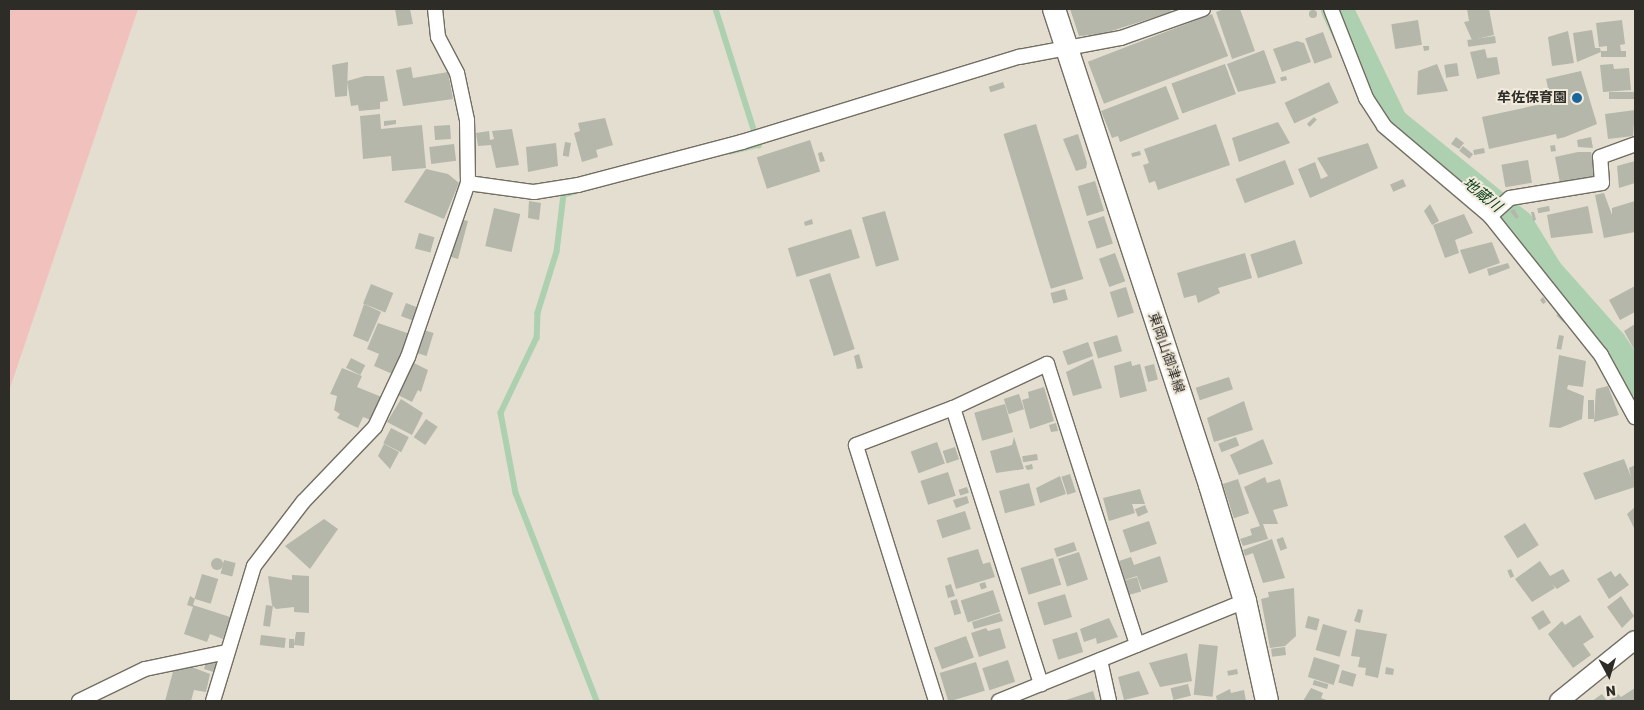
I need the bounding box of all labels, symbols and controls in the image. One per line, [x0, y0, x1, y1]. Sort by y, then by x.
place label: 牟佐保育園 [1497, 90, 1567, 106]
marker: 牟佐保育園 [1571, 92, 1583, 104]
water label: 地蔵川 [1459, 174, 1505, 216]
street label: 東岡山御津線 [1144, 311, 1188, 395]
north arrow [1584, 650, 1634, 700]
text: N [1605, 681, 1617, 699]

